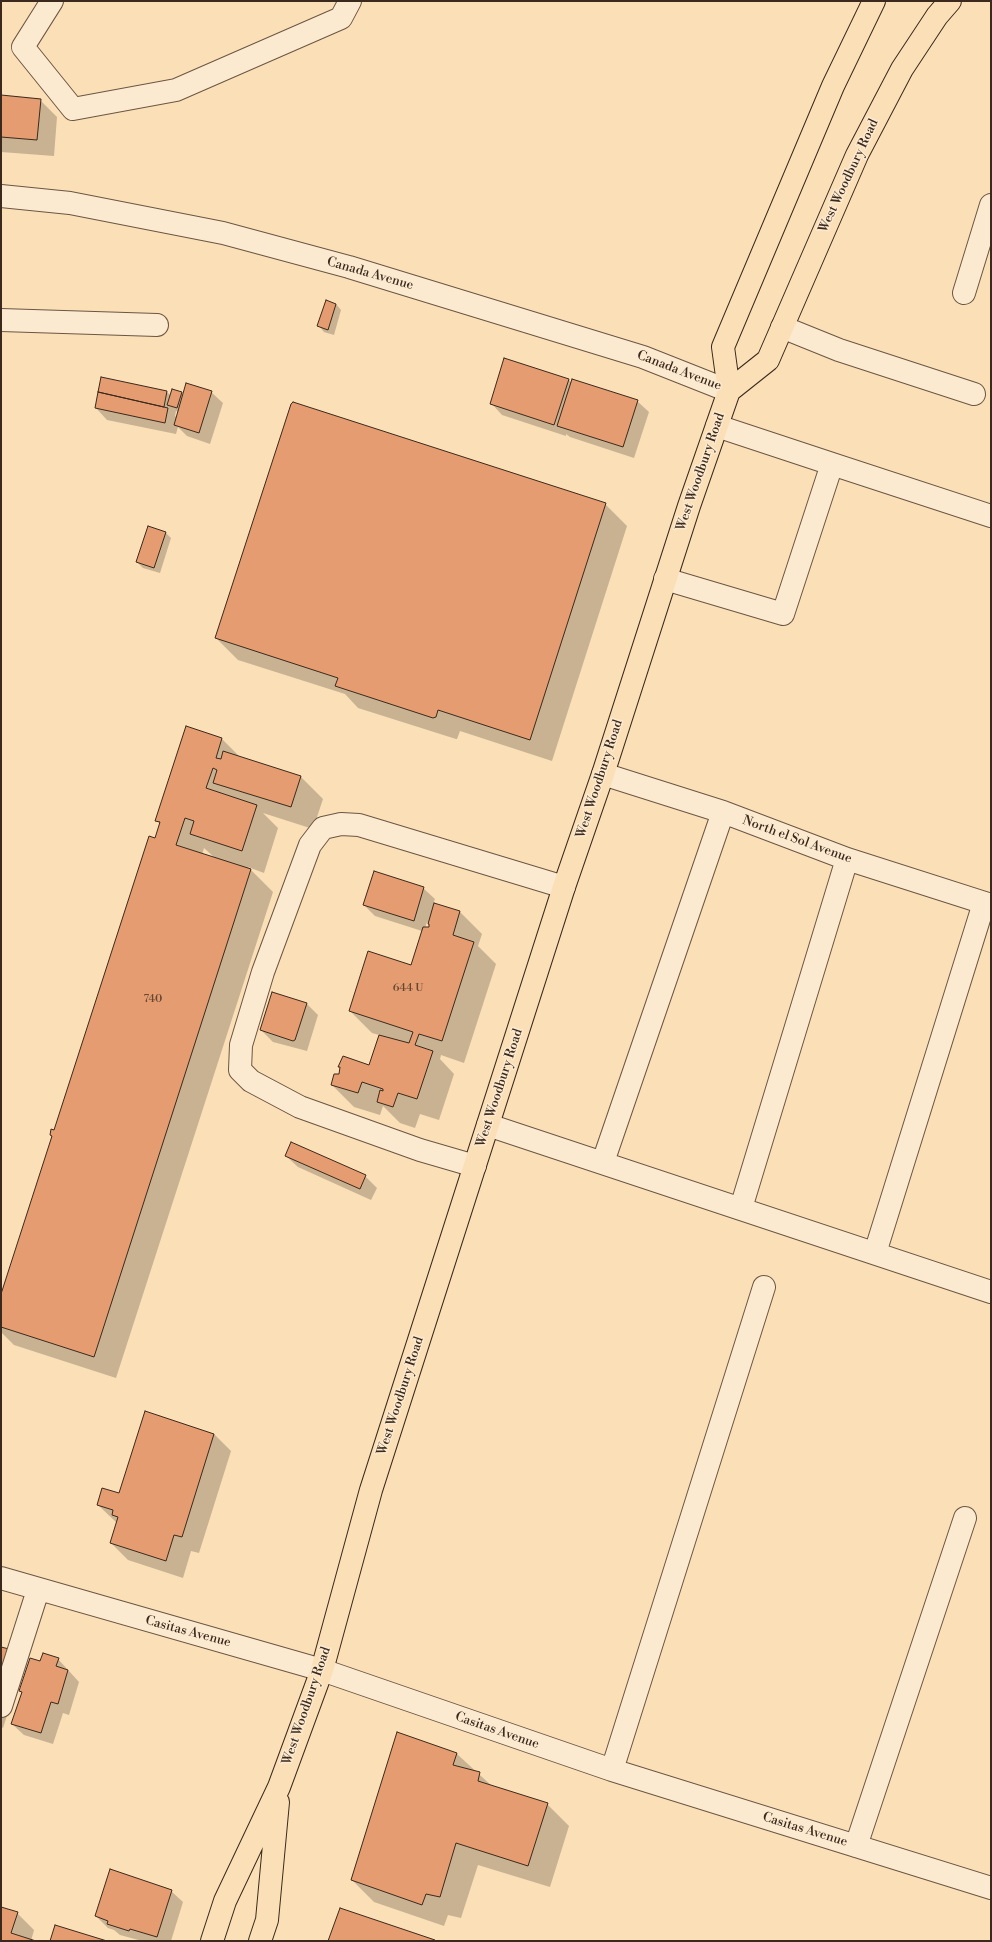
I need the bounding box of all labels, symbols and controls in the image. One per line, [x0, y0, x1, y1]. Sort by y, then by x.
street label: West Woodbury Road [816, 117, 882, 235]
street label: Canada Avenue [325, 254, 415, 294]
street label: Canada Avenue [635, 348, 723, 394]
street label: West Woodbury Road [674, 411, 728, 533]
street label: West Woodbury Road [573, 718, 627, 840]
street label: North el Sol Avenue [740, 813, 854, 867]
house number: 644 U [393, 981, 423, 995]
house number: 740 [144, 992, 162, 1006]
street label: West Woodbury Road [473, 1027, 527, 1149]
street label: West Woodbury Road [374, 1335, 428, 1457]
street label: Casitas Avenue [144, 1613, 232, 1651]
street label: West Woodbury Road [280, 1645, 334, 1767]
street label: Casitas Avenue [453, 1709, 541, 1753]
street label: Casitas Avenue [761, 1810, 849, 1850]

